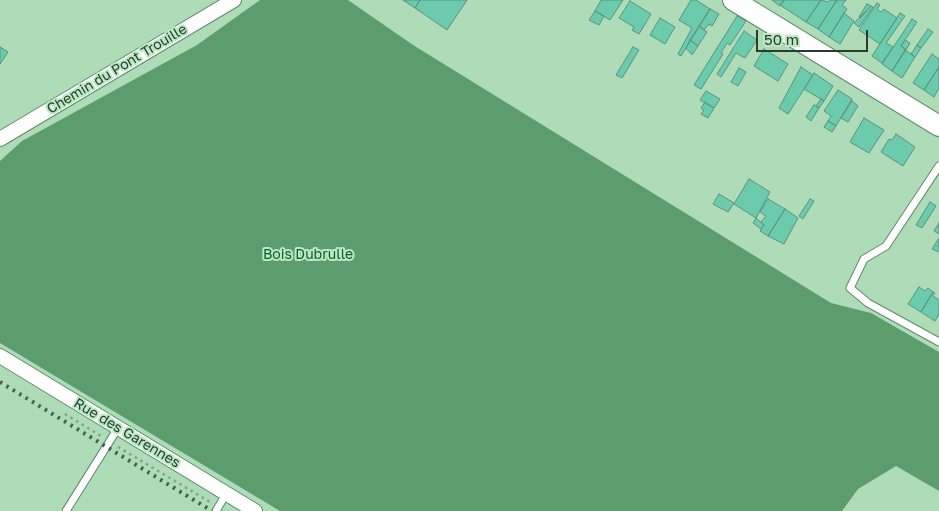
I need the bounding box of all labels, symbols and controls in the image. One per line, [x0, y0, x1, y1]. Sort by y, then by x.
street label: Chemin du Pont Trouille [44, 20, 190, 118]
scale bar [759, 20, 872, 52]
text: 50 m [764, 30, 799, 48]
park label: Bois Dubrulle [263, 247, 353, 263]
street label: Rue des Garennes [71, 395, 183, 471]

